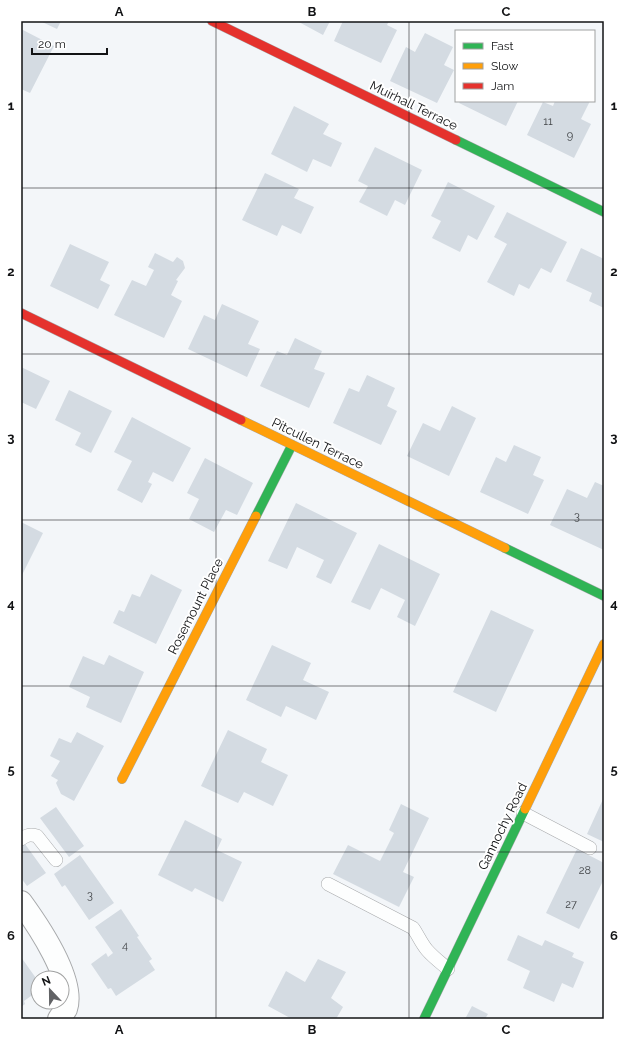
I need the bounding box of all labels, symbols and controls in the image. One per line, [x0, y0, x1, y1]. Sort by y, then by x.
text: A [115, 4, 124, 19]
text: B [308, 4, 317, 19]
text: C [502, 4, 511, 19]
scale bar [32, 30, 107, 56]
legend [455, 30, 595, 102]
text: 20 m [38, 37, 66, 51]
text: Fast [491, 39, 514, 53]
text: Slow [491, 59, 518, 73]
street label: Muirhall Terrace [367, 78, 460, 133]
text: Jam [491, 79, 514, 93]
text: 1 [8, 98, 15, 113]
text: 1 [611, 98, 618, 113]
house number: 11 [543, 115, 553, 128]
house number: 9 [567, 129, 573, 142]
text: 2 [7, 264, 15, 279]
text: 2 [610, 264, 618, 279]
street label: Pitcullen Terrace [269, 415, 366, 472]
text: 3 [7, 430, 15, 445]
text: 3 [610, 430, 618, 445]
house number: 3 [574, 510, 580, 523]
street label: Rosemount Place [165, 555, 226, 657]
text: 4 [7, 596, 15, 611]
text: 4 [610, 596, 618, 611]
text: 5 [7, 762, 15, 777]
text: 5 [610, 762, 618, 777]
street label: Gannochy Road [475, 780, 530, 872]
house number: 28 [579, 864, 591, 877]
house number: 3 [87, 889, 93, 902]
house number: 27 [565, 898, 577, 911]
text: 6 [7, 928, 15, 943]
text: 6 [610, 928, 618, 943]
house number: 4 [122, 939, 128, 952]
north arrow [30, 970, 70, 1010]
text: N [40, 974, 53, 989]
text: A [115, 1022, 124, 1037]
text: B [308, 1022, 317, 1037]
text: C [502, 1022, 511, 1037]

